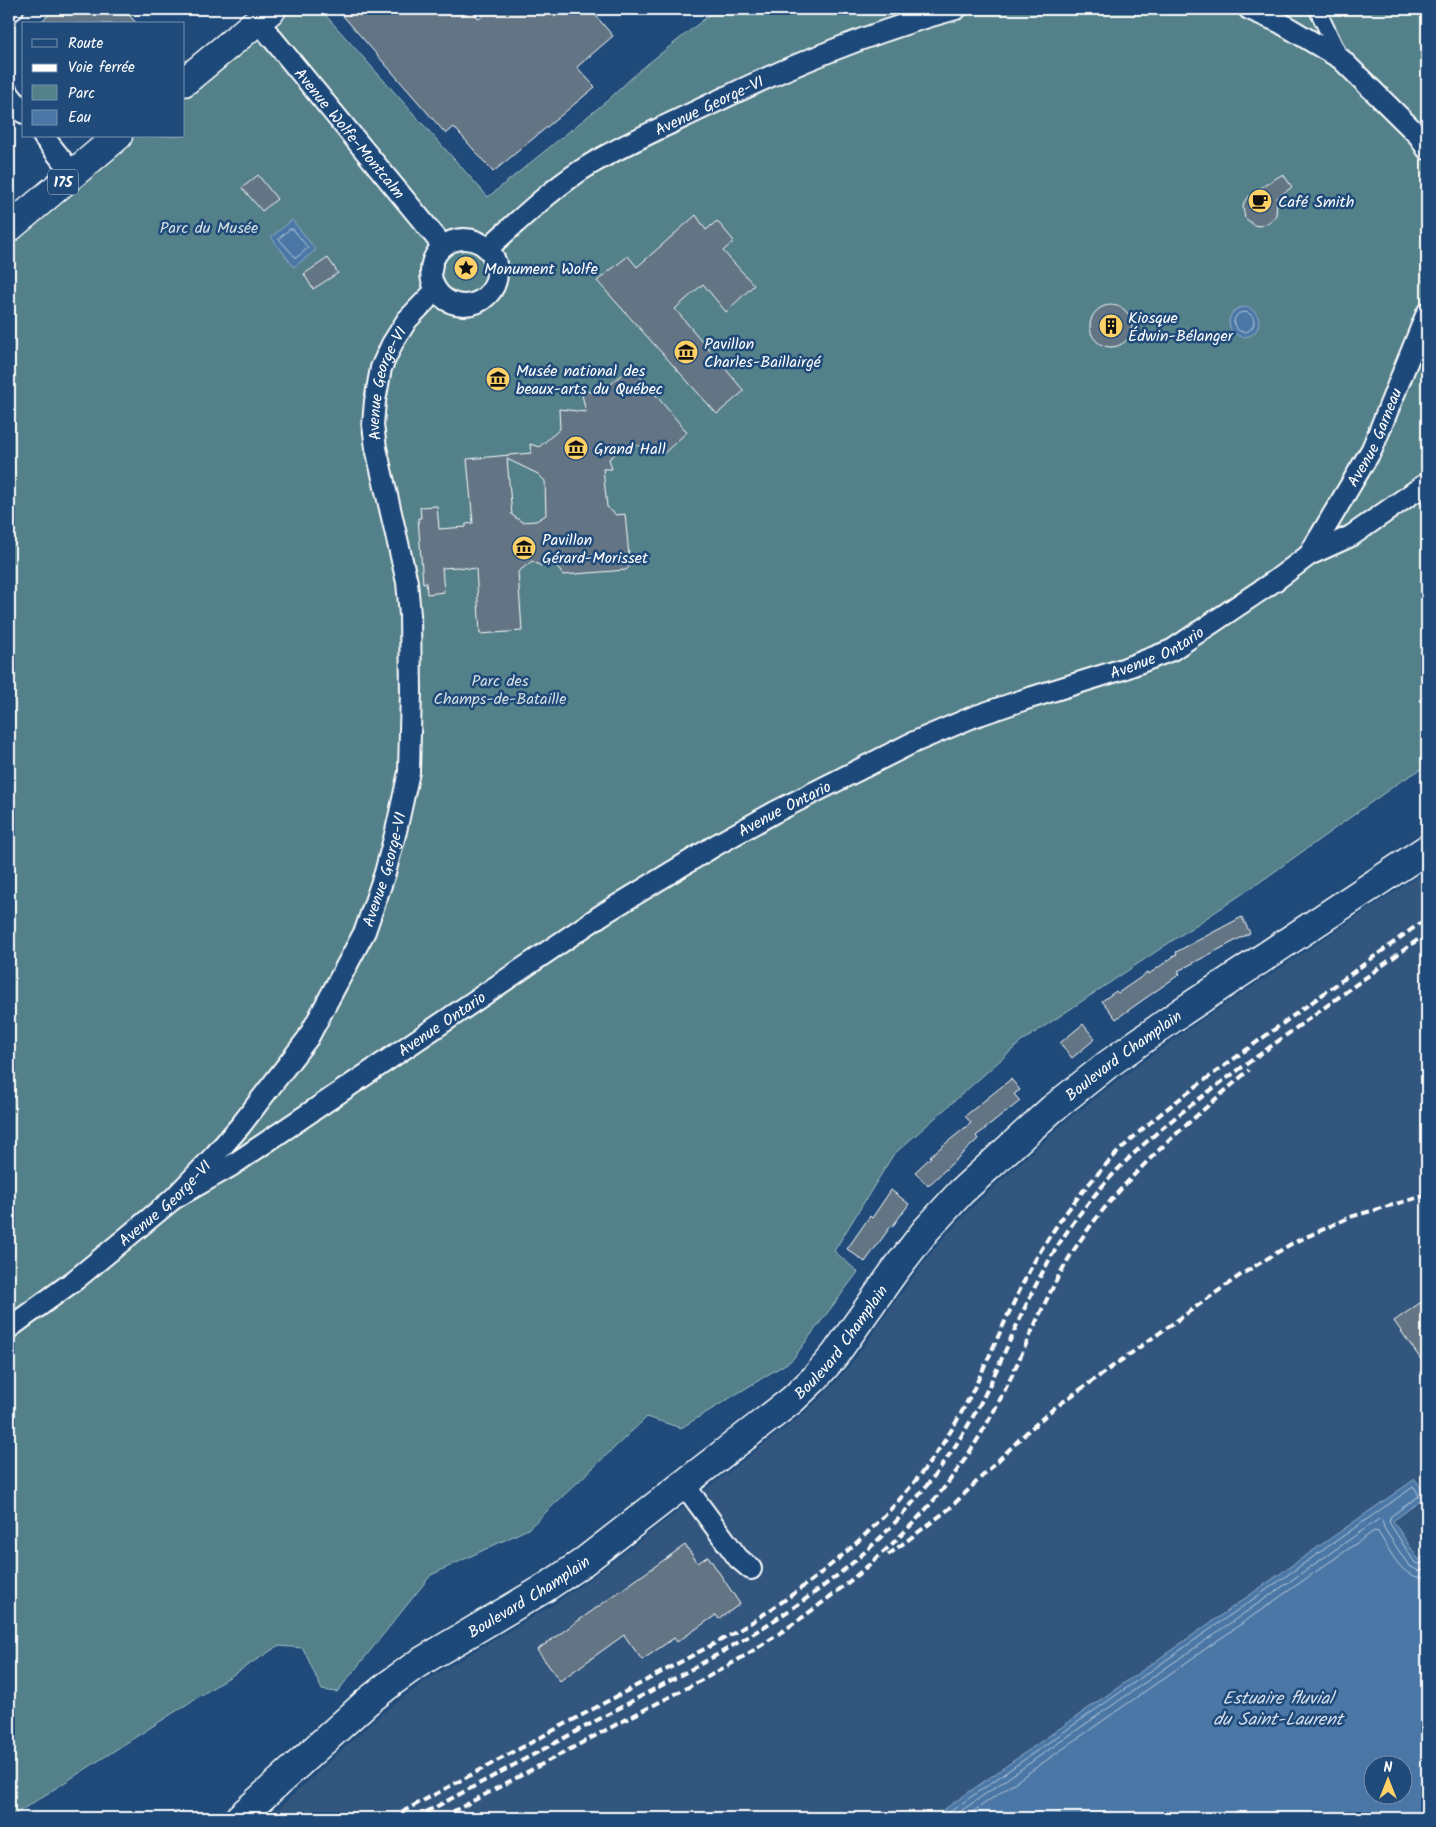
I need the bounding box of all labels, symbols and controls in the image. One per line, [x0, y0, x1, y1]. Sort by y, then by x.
legend [22, 22, 185, 138]
text: Route [68, 32, 104, 56]
text: Voie ferrée [68, 56, 135, 80]
street label: Avenue Wolfe-Montcalm [287, 63, 411, 205]
street label: Avenue George-VI [651, 70, 768, 143]
text: Parc [68, 82, 95, 106]
text: Eau [68, 106, 91, 130]
road number: 175 [48, 170, 78, 194]
cafe icon: Café Smith [1247, 188, 1273, 214]
place label: Café Smith [1278, 190, 1354, 215]
park label: Parc du Musée [160, 216, 258, 241]
place icon: Monument Wolfe [453, 255, 479, 281]
place label: Monument Wolfe [484, 257, 598, 282]
place label: Kiosque Édwin-Bélanger [1128, 306, 1235, 349]
building icon: Kiosque Édwin-Bélanger [1098, 313, 1124, 339]
street label: Avenue George-VI [362, 322, 414, 442]
place label: Pavillon Charles-Baillairgé [704, 332, 822, 375]
museum icon: Pavillon Charles-Baillairgé [673, 339, 699, 365]
place label: Musée national des beaux-arts du Québec [516, 359, 663, 402]
museum icon: Musée national des beaux-arts du Québec [485, 366, 511, 392]
street label: Avenue Garneau [1341, 384, 1410, 492]
museum icon: Grand Hall [563, 435, 589, 461]
place label: Grand Hall [594, 437, 666, 462]
place label: Pavillon Gérard-Morisset [542, 528, 649, 571]
museum icon: Pavillon Gérard-Morisset [511, 535, 537, 561]
street label: Avenue Ontario [1107, 621, 1210, 686]
park label: Parc des Champs-de-Bataille [434, 669, 566, 712]
street label: Avenue Ontario [734, 775, 836, 844]
street label: Avenue George-VI [356, 810, 414, 931]
street label: Avenue Ontario [393, 986, 492, 1064]
street label: Boulevard Champlain [1060, 1004, 1188, 1108]
street label: Avenue George-VI [114, 1155, 218, 1253]
street label: Boulevard Champlain [789, 1280, 895, 1406]
street label: Boulevard Champlain [463, 1550, 596, 1645]
water label: Estuaire fluvial du Saint-Laurent [1213, 1685, 1346, 1735]
north arrow [1364, 1754, 1414, 1804]
text: N [1384, 1757, 1393, 1779]

